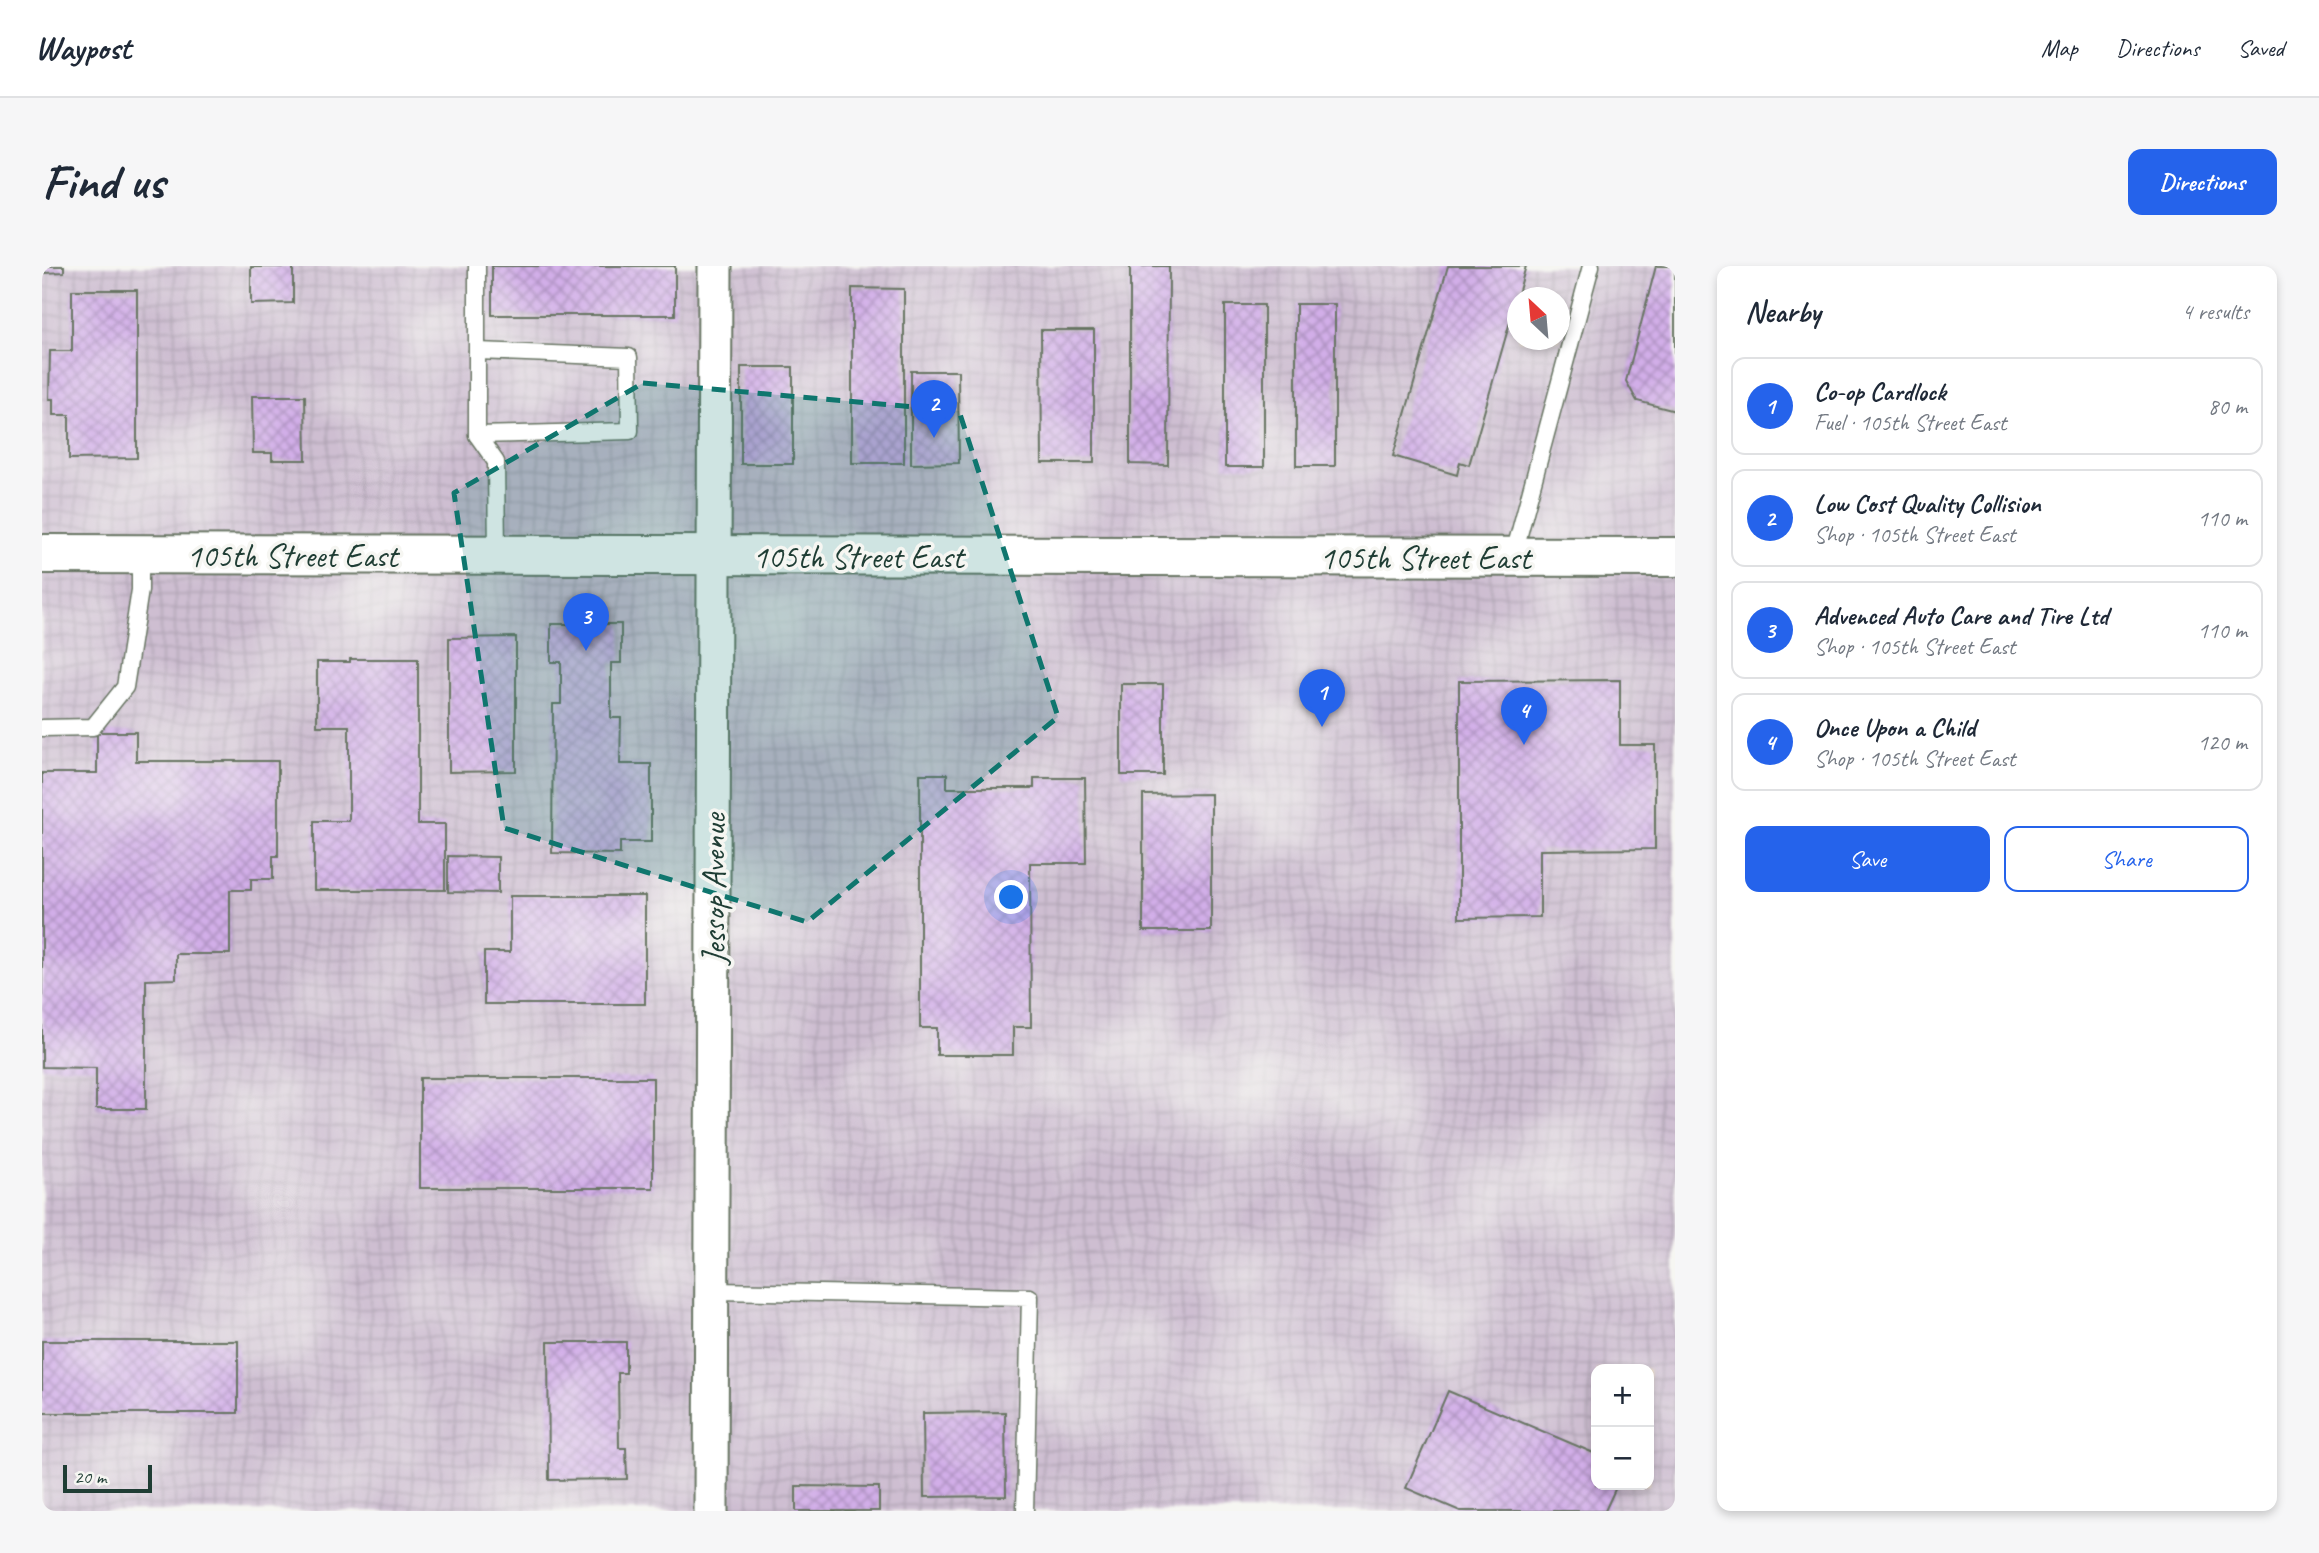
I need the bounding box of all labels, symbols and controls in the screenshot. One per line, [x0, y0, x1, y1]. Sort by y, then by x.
text: Waypost [35, 27, 131, 69]
text: Map [2041, 33, 2078, 63]
text: Directions [2116, 33, 2199, 63]
text: Saved [2237, 33, 2284, 63]
button: Directions [2128, 149, 2277, 215]
text: Find us [42, 151, 164, 213]
north arrow [1507, 287, 1570, 350]
text: Nearby [1745, 293, 1821, 331]
text: 4 results [2182, 297, 2249, 326]
text: Co-op Cardlock [1814, 375, 1946, 408]
pin: 2 [911, 380, 957, 438]
text: 1 [1765, 392, 1775, 421]
text: 80 m [2208, 392, 2247, 421]
text: Fuel · 105th Street East [1814, 408, 2006, 437]
text: Low Cost Quality Collision [1814, 487, 2041, 520]
text: 2 [1765, 504, 1775, 533]
text: 110 m [2198, 504, 2247, 533]
text: Shop · 105th Street East [1814, 520, 2015, 549]
street label: 105th Street East [187, 535, 400, 577]
street label: 105th Street East [753, 536, 966, 578]
street label: 105th Street East [1320, 537, 1533, 579]
pin: 3 [563, 593, 609, 651]
text: Advenced Auto Care and Tire Ltd [1814, 599, 2108, 632]
text: 3 [1765, 616, 1775, 645]
text: 110 m [2198, 616, 2247, 645]
text: Shop · 105th Street East [1814, 632, 2015, 661]
pin: 1 [1299, 669, 1345, 727]
pin: 4 [1501, 687, 1547, 745]
text: Once Upon a Child [1814, 711, 1975, 744]
text: 4 [1765, 728, 1775, 757]
text: 120 m [2198, 728, 2247, 757]
text: Shop · 105th Street East [1814, 744, 2015, 773]
street label: Jessop Avenue [693, 811, 735, 966]
button: Save [1745, 826, 1990, 892]
button: Share [2004, 826, 2249, 892]
your location [994, 880, 1028, 914]
map controls [1591, 1364, 1654, 1490]
button: + [1591, 1364, 1654, 1427]
button: − [1591, 1427, 1654, 1490]
scale bar [63, 1462, 152, 1494]
text: 20 m [74, 1465, 106, 1489]

